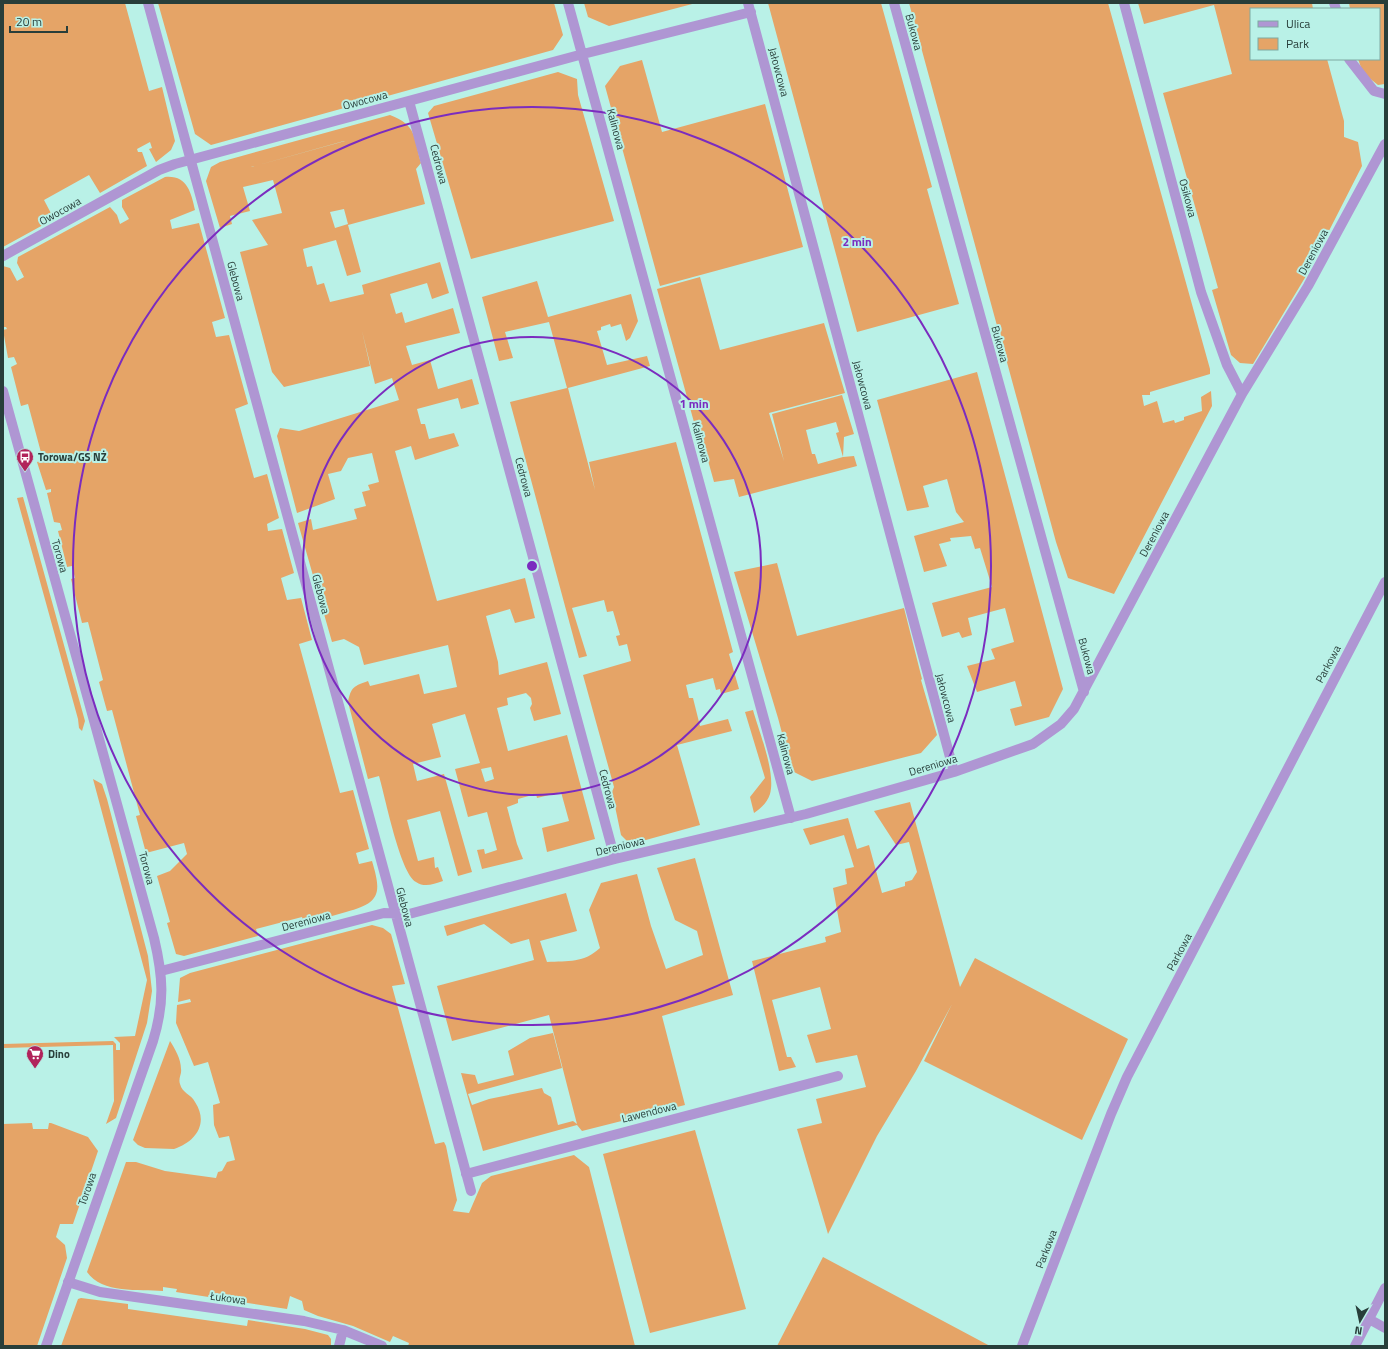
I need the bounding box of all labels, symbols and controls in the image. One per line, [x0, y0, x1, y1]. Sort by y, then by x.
scale bar [10, 8, 67, 34]
legend [1250, 8, 1380, 60]
text: 20 m [16, 12, 42, 31]
street label: Bukowa [901, 12, 927, 53]
text: Ulica [1286, 14, 1310, 33]
text: Park [1286, 34, 1309, 53]
street label: Jałowcowa [765, 46, 793, 99]
street label: Owocowa [341, 86, 390, 114]
street label: Kalinowa [603, 107, 629, 152]
street label: Cedrowa [426, 142, 452, 186]
street label: Osikowa [1175, 177, 1201, 220]
street label: Owocowa [36, 193, 84, 229]
street label: Dereniowa [1294, 226, 1332, 278]
text: 2 min [842, 232, 872, 251]
street label: Glebowa [223, 259, 249, 303]
street label: Bukowa [987, 324, 1013, 365]
street label: Jałowcowa [849, 359, 877, 412]
text: 1 min [679, 394, 709, 413]
street label: Kalinowa [688, 420, 714, 465]
bus stop icon: Torowa/GS NŻ [15, 447, 35, 472]
place label: Torowa/GS NŻ [38, 449, 107, 465]
street label: Cedrowa [511, 455, 537, 499]
street label: Dereniowa [1135, 508, 1173, 560]
street label: Torowa [48, 538, 72, 575]
centre of rings [525, 559, 539, 573]
street label: Glebowa [308, 572, 334, 616]
street label: Bukowa [1074, 636, 1100, 677]
street label: Parkowa [1311, 642, 1345, 686]
street label: Jałowcowa [932, 672, 960, 725]
street label: Kalinowa [773, 732, 799, 777]
street label: Dereniowa [907, 750, 960, 780]
street label: Cedrowa [595, 767, 621, 811]
street label: Dereniowa [594, 832, 647, 860]
street label: Torowa [135, 850, 159, 887]
street label: Glebowa [392, 885, 418, 929]
street label: Dereniowa [280, 907, 333, 935]
street label: Parkowa [1162, 930, 1196, 974]
supermarket icon: Dino [25, 1044, 45, 1069]
place label: Dino [48, 1046, 70, 1062]
street label: Lawendowa [620, 1097, 679, 1127]
street label: Torowa [74, 1170, 100, 1208]
street label: Parkowa [1031, 1227, 1061, 1271]
street label: Łukowa [208, 1287, 247, 1308]
north arrow [1340, 1301, 1380, 1341]
text: N [1353, 1322, 1363, 1339]

